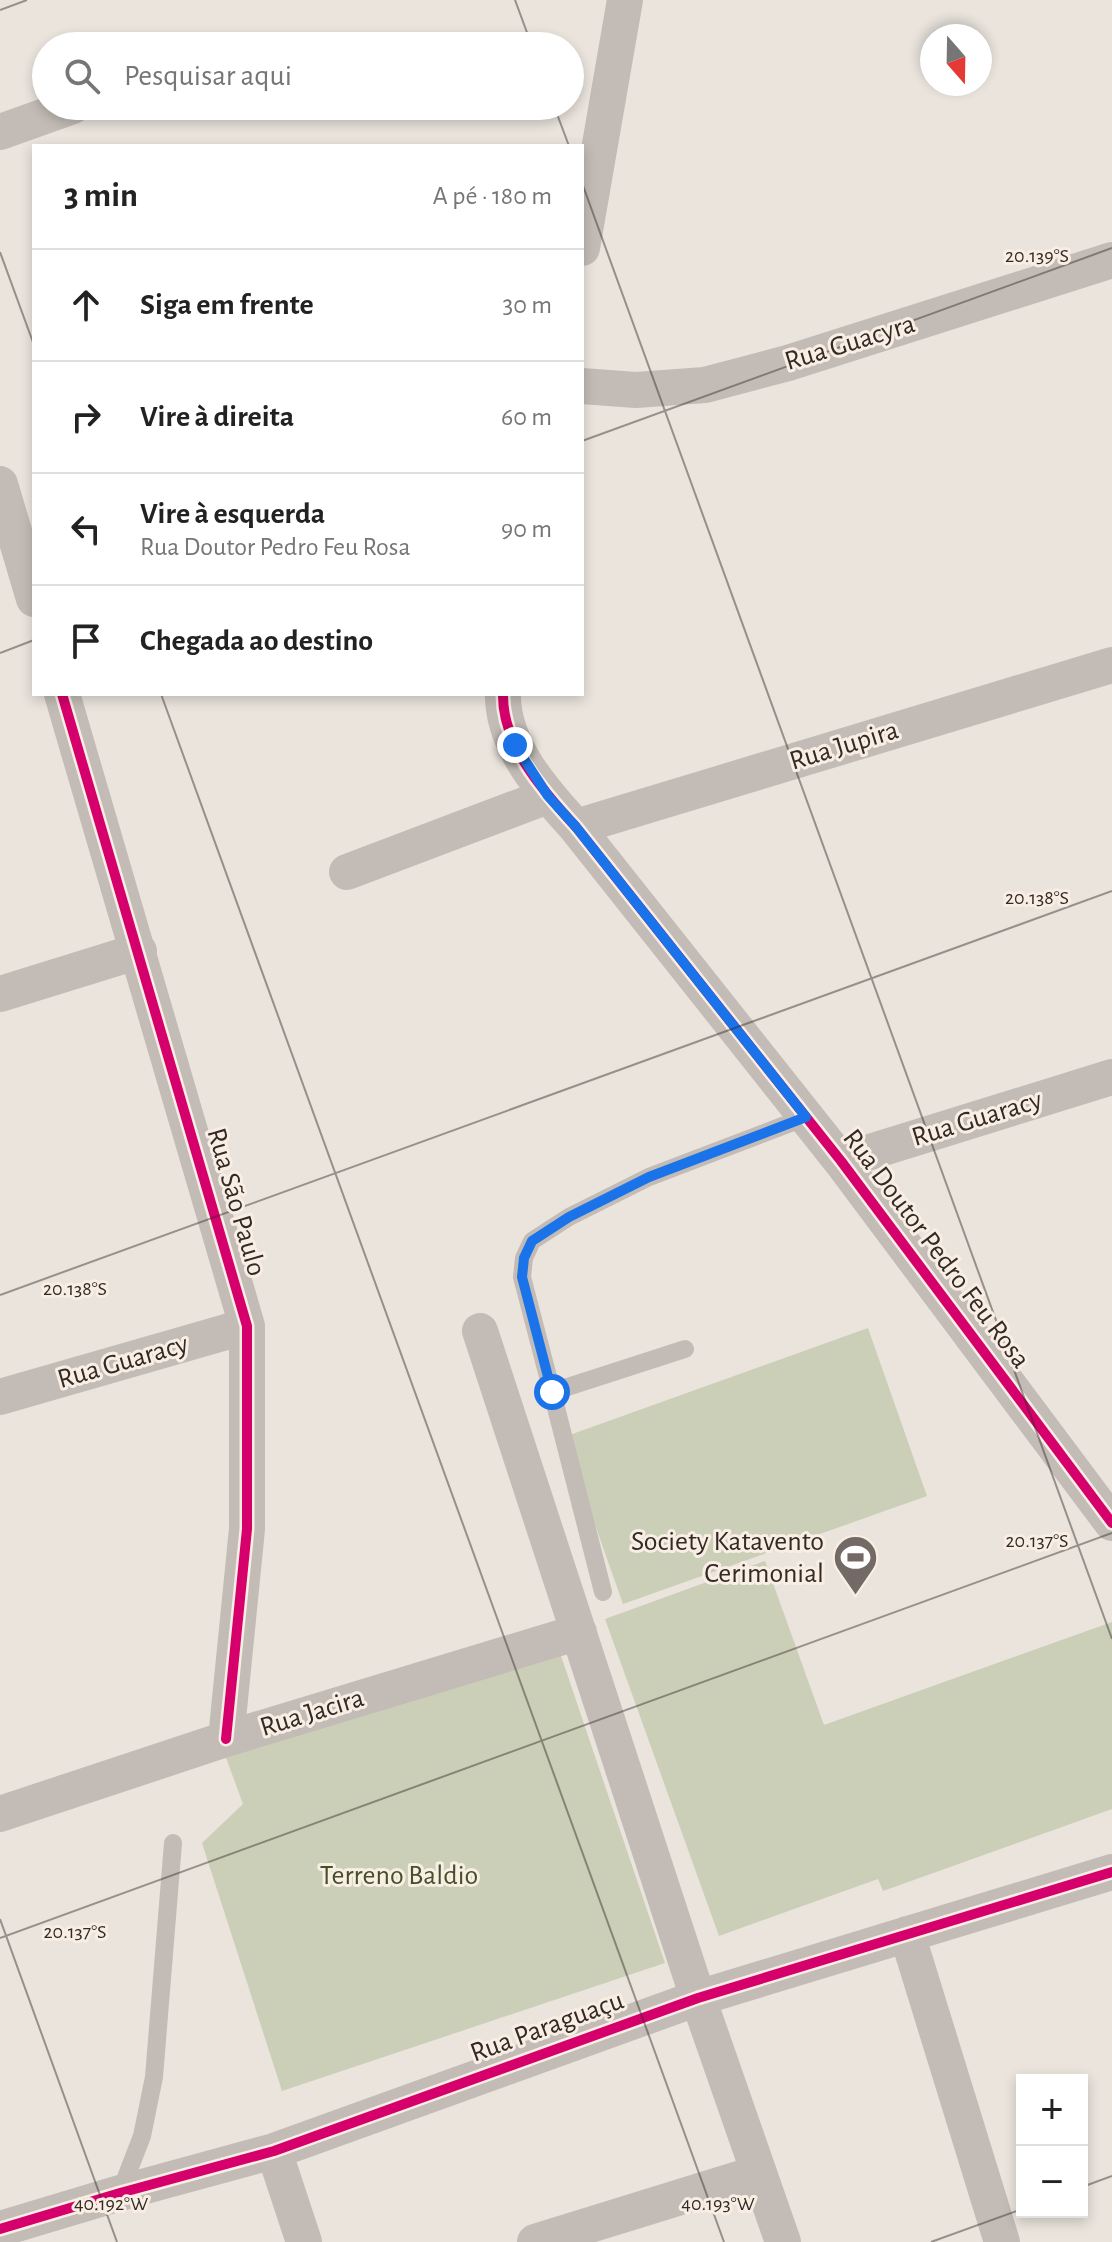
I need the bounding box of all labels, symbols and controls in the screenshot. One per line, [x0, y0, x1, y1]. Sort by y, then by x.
north arrow [920, 24, 992, 96]
search box [32, 32, 584, 120]
icon: search [60, 54, 104, 98]
text: Pesquisar aqui [124, 61, 292, 91]
text: 3 min [64, 179, 138, 213]
text: A pé · 180 m [433, 183, 552, 209]
text: 20.139°S [1005, 246, 1069, 266]
icon: ahead [64, 283, 108, 327]
text: Siga em frente [140, 290, 314, 320]
text: 30 m [502, 292, 552, 318]
street label: Rua Guacyra [782, 310, 919, 376]
icon: right [64, 395, 108, 439]
text: Vire à direita [140, 402, 294, 432]
text: 60 m [501, 404, 552, 430]
text: Vire à esquerda [140, 499, 325, 529]
icon: left [64, 507, 108, 551]
text: 90 m [501, 516, 552, 542]
text: Rua Doutor Pedro Feu Rosa [140, 534, 411, 560]
icon: arrive [64, 619, 108, 663]
text: Chegada ao destino [140, 626, 373, 656]
street label: Rua Jupira [786, 716, 902, 776]
route end [497, 727, 533, 763]
text: 20.138°S [1005, 888, 1069, 908]
street label: Rua Guaracy [909, 1086, 1045, 1152]
street label: Rua Doutor Pedro Feu Rosa [837, 1124, 1035, 1374]
street label: Rua São Paulo [202, 1125, 270, 1279]
text: 20.138°S [43, 1279, 107, 1299]
street label: Rua Guaracy [55, 1330, 191, 1394]
route start [534, 1374, 570, 1410]
place label: Society Katavento Cerimonial [631, 1528, 824, 1588]
text: 20.137°S [1006, 1531, 1069, 1551]
sports icon: Society Katavento Cerimonial [831, 1534, 879, 1597]
street label: Rua Jacira [257, 1684, 367, 1742]
park label: Terreno Baldio [320, 1862, 478, 1890]
text: 20.137°S [44, 1922, 107, 1942]
street label: Rua Paraguaçu [467, 1986, 627, 2068]
map controls [1016, 2074, 1088, 2218]
button: + [1016, 2074, 1088, 2146]
button: − [1016, 2146, 1088, 2218]
text: 40.192°W [74, 2194, 148, 2214]
text: 40.193°W [681, 2194, 755, 2214]

